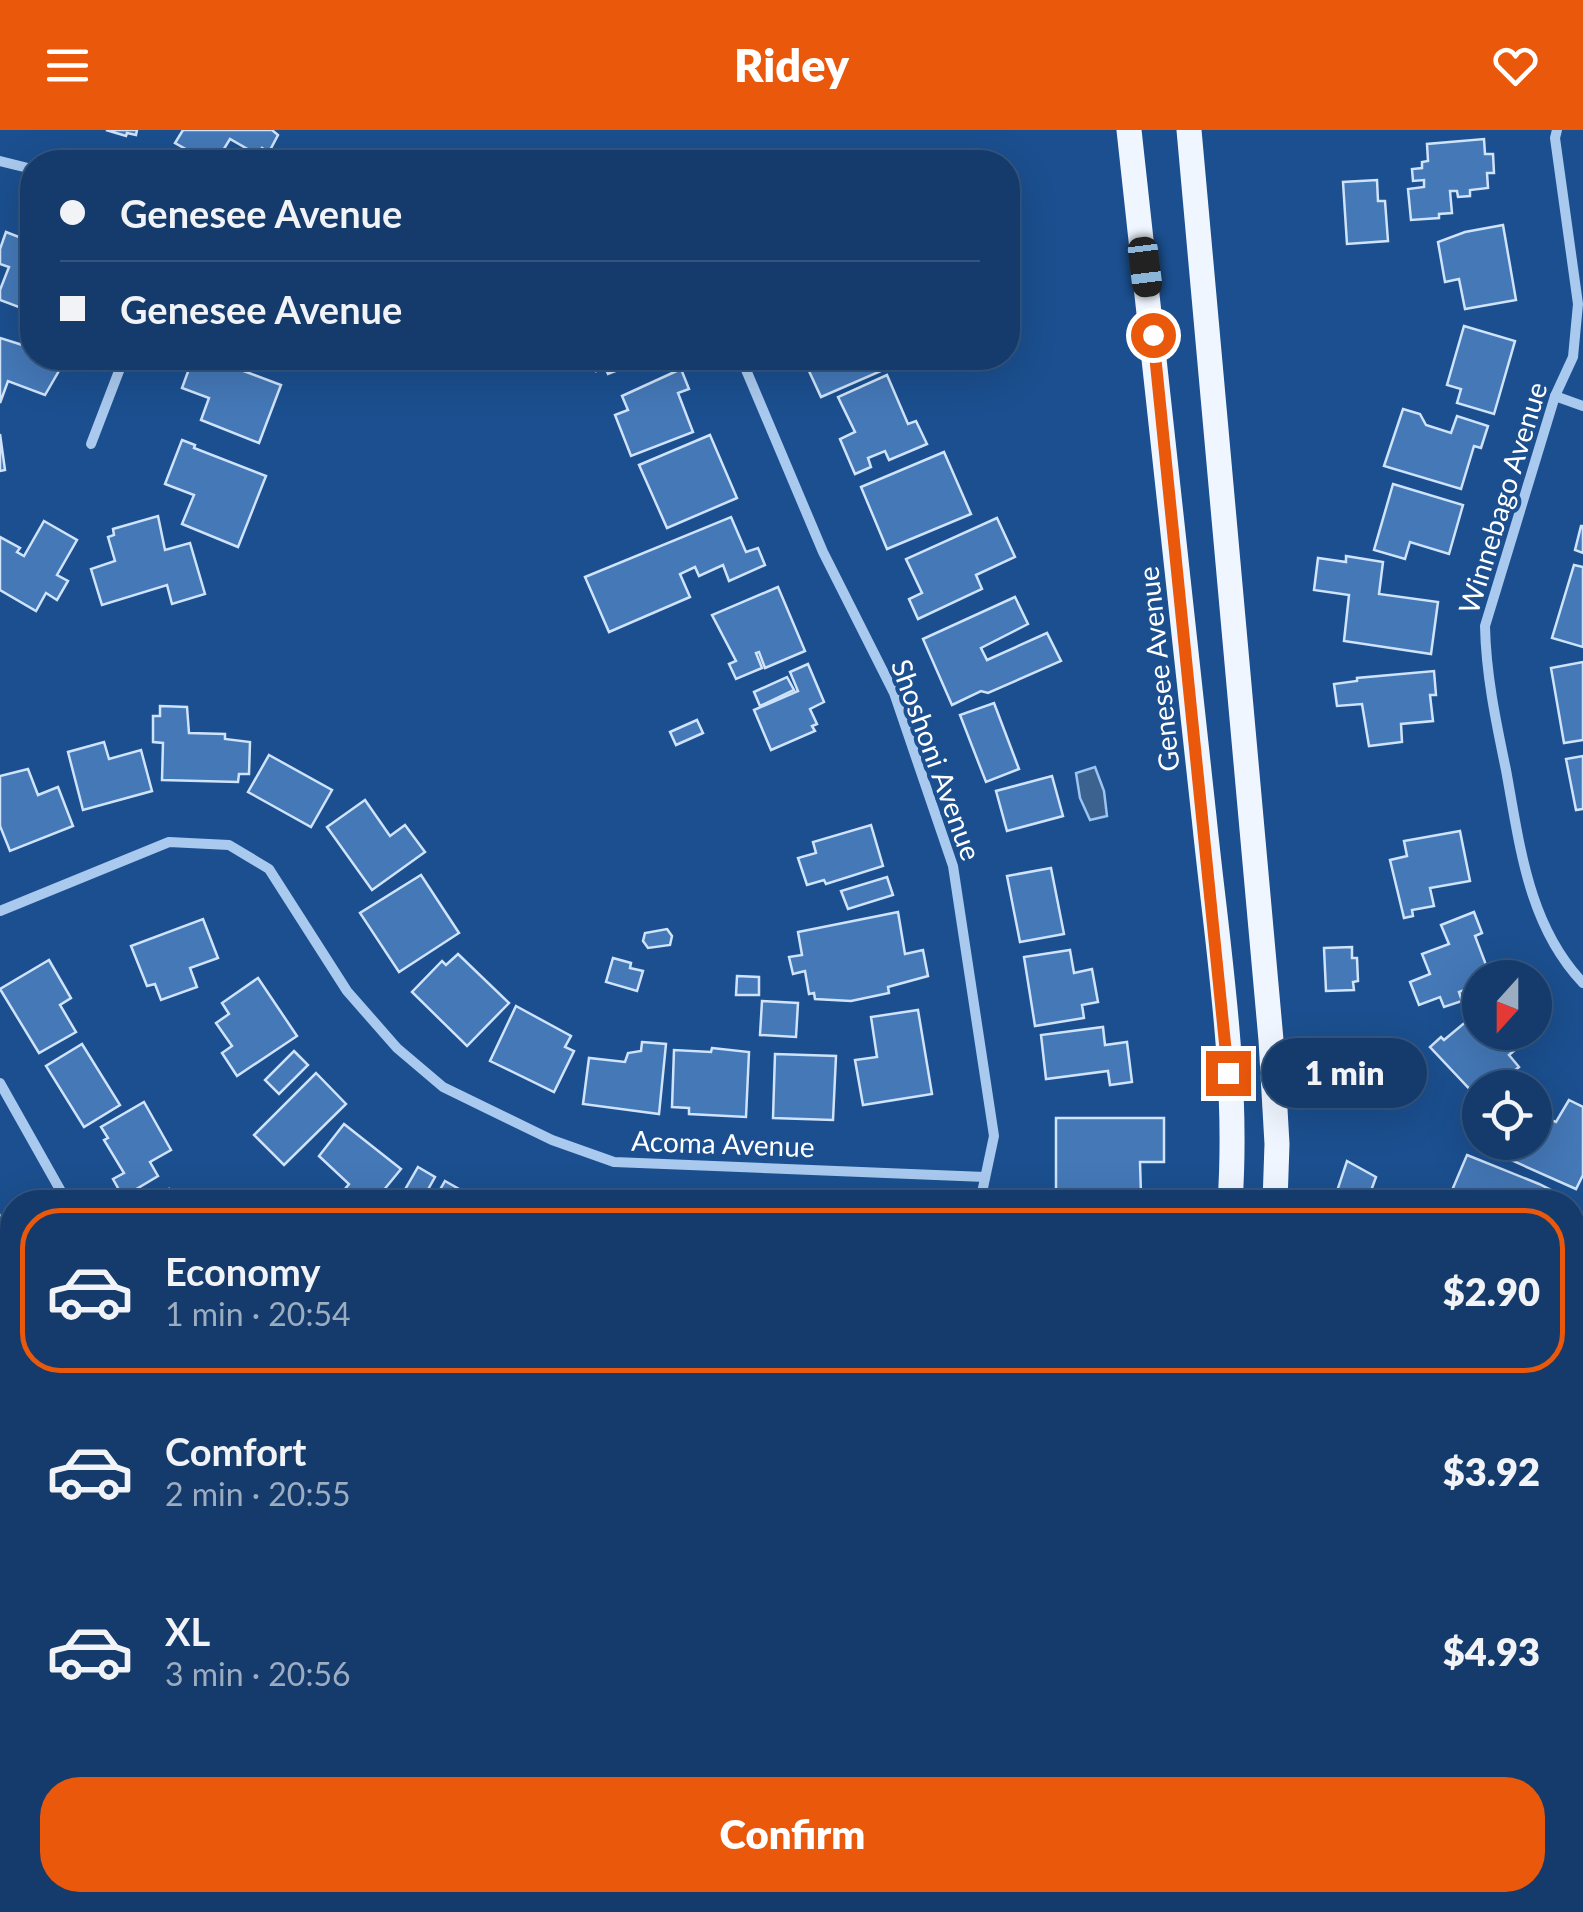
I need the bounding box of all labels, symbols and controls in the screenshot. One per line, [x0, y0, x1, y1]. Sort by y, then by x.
icon: menu [40, 38, 95, 93]
text: Ridey [734, 38, 849, 92]
icon: heart [1488, 38, 1543, 93]
text: Genesee Avenue [120, 190, 402, 236]
car [1126, 235, 1164, 299]
text: Genesee Avenue [120, 286, 402, 332]
route start [1131, 313, 1176, 358]
street label: Winnebago Avenue [1451, 378, 1553, 618]
street label: Genesee Avenue [1130, 565, 1186, 773]
street label: Shoshoni Avenue [885, 655, 989, 865]
north arrow [1462, 960, 1552, 1050]
map controls [1462, 960, 1552, 1160]
callout: 1 min [1263, 1038, 1428, 1108]
route end [1206, 1051, 1251, 1096]
text: 1 min [1305, 1053, 1384, 1092]
button: locate [1462, 1070, 1552, 1160]
street label: Acoma Avenue [631, 1123, 815, 1163]
icon: car [45, 1246, 135, 1336]
text: Economy [165, 1248, 320, 1294]
text: $2.90 [1443, 1268, 1540, 1314]
text: 1 min · 20:54 [165, 1294, 351, 1333]
icon: car [45, 1426, 135, 1516]
text: Comfort [165, 1428, 306, 1474]
text: $3.92 [1443, 1448, 1540, 1494]
text: 2 min · 20:55 [165, 1474, 351, 1513]
icon: car [45, 1606, 135, 1696]
text: XL [165, 1608, 210, 1654]
text: $4.93 [1443, 1628, 1540, 1674]
text: 3 min · 20:56 [165, 1654, 351, 1693]
button: Confirm [40, 1777, 1545, 1892]

